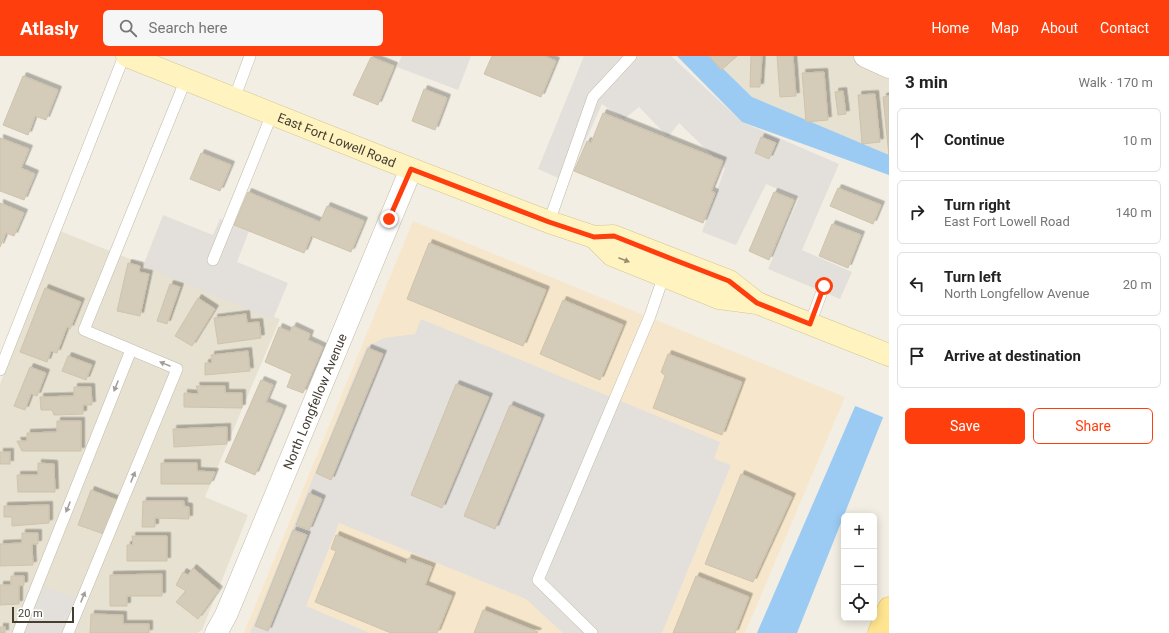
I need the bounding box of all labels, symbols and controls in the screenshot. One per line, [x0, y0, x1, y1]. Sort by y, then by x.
search box [103, 10, 383, 46]
text: Atlasly [20, 17, 79, 40]
icon: search [117, 17, 139, 39]
text: Search here [149, 19, 228, 37]
text: Home [931, 20, 969, 36]
text: Map [991, 20, 1019, 36]
text: About [1041, 20, 1078, 36]
text: Contact [1100, 20, 1149, 36]
text: 3 min [905, 72, 948, 92]
text: Walk · 170 m [1078, 75, 1153, 90]
street label: East Fort Lowell Road [275, 110, 398, 170]
icon: ahead [906, 129, 928, 151]
text: Continue [944, 131, 1005, 149]
text: 10 m [1123, 133, 1152, 148]
text: Turn right [944, 196, 1010, 214]
icon: right [906, 201, 928, 223]
text: 140 m [1115, 205, 1152, 220]
route end [380, 210, 398, 228]
text: East Fort Lowell Road [944, 214, 1070, 229]
one-way arrow [619, 257, 630, 263]
text: Turn left [944, 268, 1001, 286]
icon: left [906, 273, 928, 295]
route start [815, 277, 833, 295]
text: 20 m [1123, 277, 1152, 292]
text: North Longfellow Avenue [944, 286, 1089, 301]
street label: North Longfellow Avenue [280, 331, 350, 472]
icon: arrive [906, 345, 928, 367]
text: Arrive at destination [944, 347, 1081, 365]
one-way arrow [158, 360, 170, 366]
one-way arrow [113, 380, 119, 392]
button: Save [905, 408, 1025, 444]
button: Share [1033, 408, 1153, 444]
one-way arrow [130, 470, 136, 482]
one-way arrow [65, 501, 71, 513]
map controls [841, 513, 877, 621]
button: + [841, 513, 877, 549]
button: − [841, 549, 877, 585]
button: locate [841, 585, 877, 621]
one-way arrow [80, 591, 86, 602]
scale bar [12, 605, 74, 624]
text: 20 m [18, 607, 43, 620]

